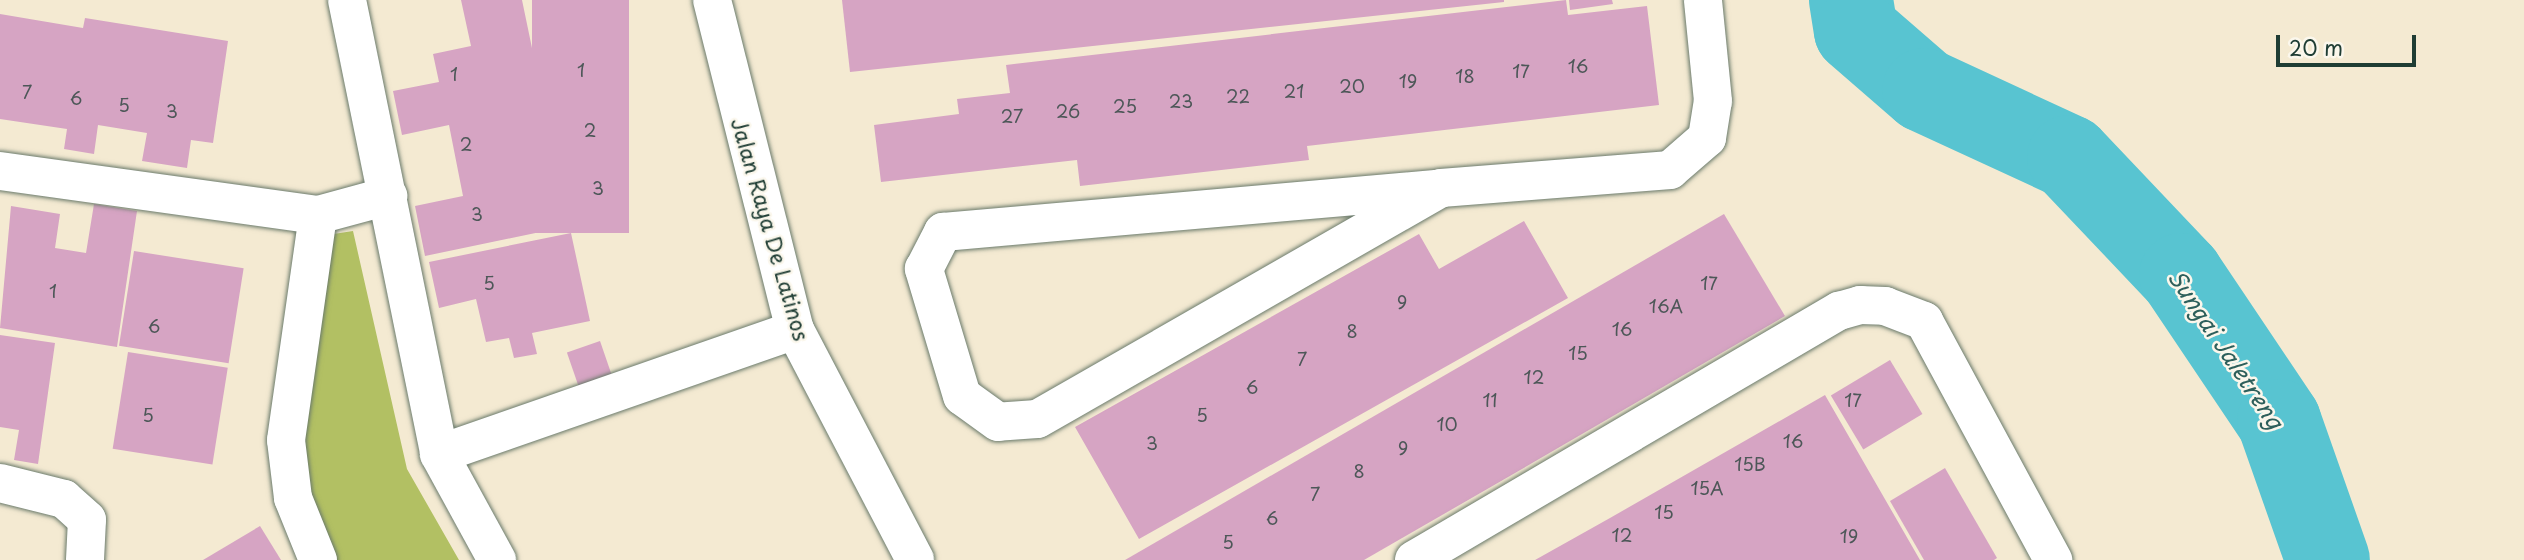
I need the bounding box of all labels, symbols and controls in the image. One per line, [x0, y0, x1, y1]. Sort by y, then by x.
scale bar [2279, 21, 2419, 65]
text: 20 m [2289, 31, 2343, 63]
house number: 16 [1568, 55, 1588, 77]
house number: 1 [577, 59, 585, 81]
house number: 17 [1512, 60, 1530, 82]
house number: 1 [450, 63, 458, 85]
house number: 18 [1455, 65, 1475, 87]
house number: 19 [1399, 70, 1417, 92]
house number: 20 [1339, 75, 1365, 97]
house number: 21 [1284, 80, 1304, 102]
house number: 7 [22, 81, 32, 103]
house number: 22 [1226, 85, 1250, 107]
house number: 6 [70, 87, 82, 109]
house number: 23 [1169, 90, 1193, 112]
house number: 5 [118, 94, 130, 116]
house number: 25 [1113, 95, 1137, 117]
house number: 3 [166, 100, 178, 122]
house number: 26 [1056, 100, 1080, 122]
house number: 27 [1001, 105, 1023, 127]
street label: Jalan Raya De Latinos [727, 115, 815, 343]
house number: 2 [584, 119, 596, 141]
house number: 2 [460, 133, 472, 155]
house number: 3 [592, 177, 604, 199]
house number: 3 [471, 203, 483, 225]
water label: Sungai Jaletreng [2162, 264, 2290, 434]
house number: 5 [483, 272, 495, 294]
house number: 17 [1700, 272, 1718, 294]
house number: 1 [49, 280, 57, 302]
house number: 9 [1397, 291, 1407, 313]
house number: 16A [1649, 295, 1683, 317]
house number: 6 [148, 315, 160, 337]
house number: 16 [1612, 318, 1632, 340]
house number: 8 [1346, 320, 1358, 342]
house number: 15 [1568, 342, 1588, 364]
house number: 7 [1297, 348, 1307, 370]
house number: 12 [1524, 366, 1544, 388]
house number: 6 [1246, 376, 1258, 398]
house number: 11 [1482, 389, 1498, 411]
house number: 17 [1844, 389, 1862, 411]
house number: 5 [142, 404, 154, 426]
house number: 5 [1196, 404, 1208, 426]
house number: 10 [1436, 413, 1458, 435]
house number: 16 [1783, 430, 1803, 452]
house number: 3 [1146, 432, 1158, 454]
house number: 9 [1398, 437, 1408, 459]
house number: 15B [1734, 453, 1766, 475]
house number: 8 [1353, 460, 1365, 482]
house number: 15A [1690, 477, 1724, 499]
house number: 7 [1310, 483, 1320, 505]
house number: 15 [1654, 501, 1674, 523]
house number: 6 [1266, 507, 1278, 529]
house number: 12 [1612, 524, 1632, 546]
house number: 19 [1840, 525, 1858, 547]
house number: 5 [1222, 531, 1234, 553]

